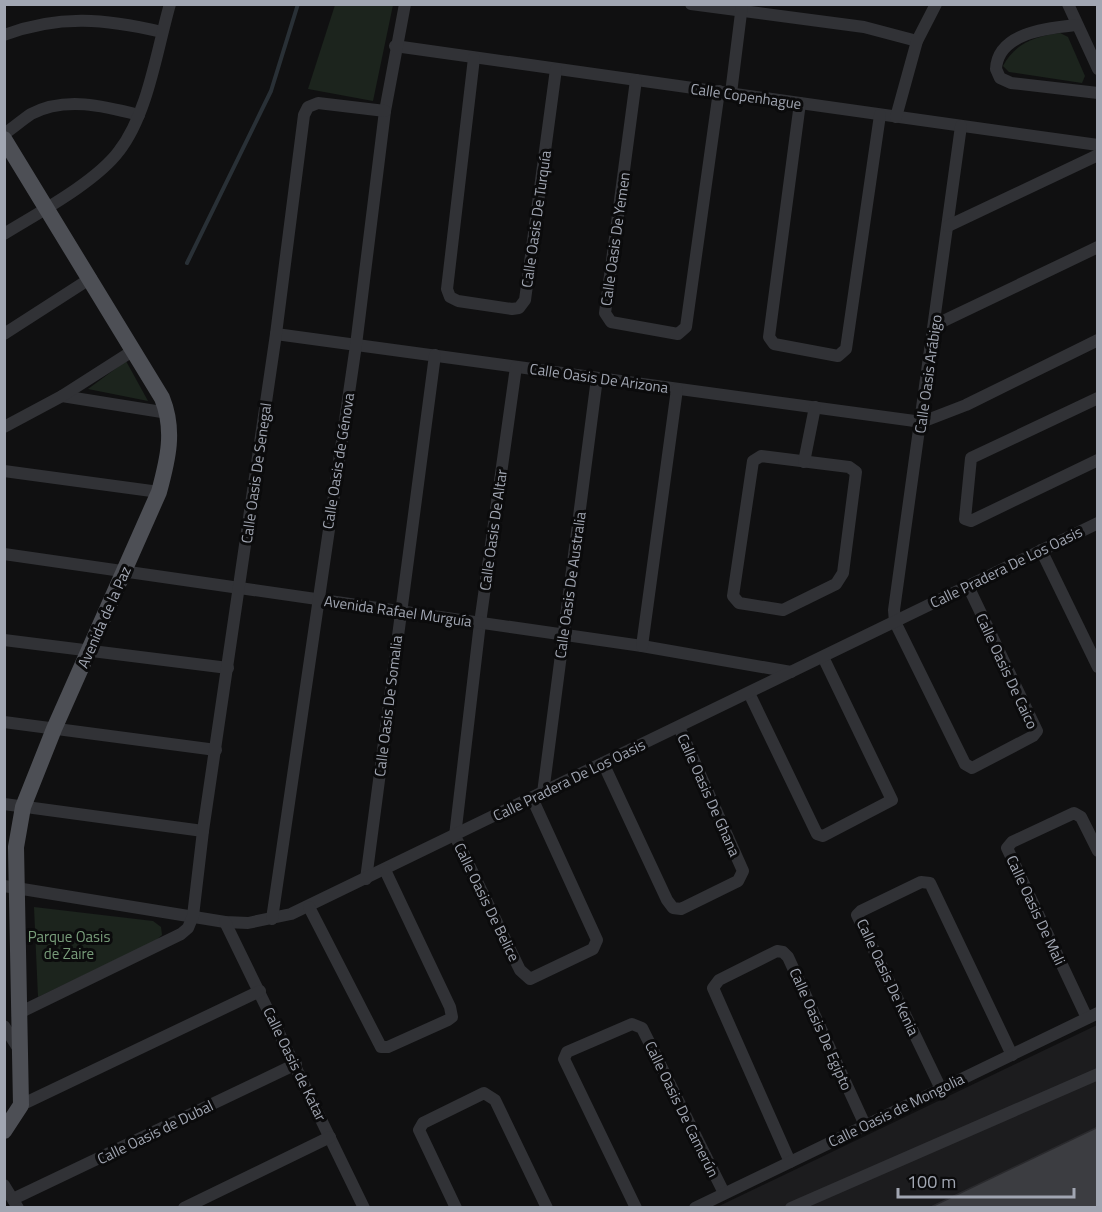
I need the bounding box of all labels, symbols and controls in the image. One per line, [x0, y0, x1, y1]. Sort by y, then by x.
street label: Calle Copenhague [689, 77, 803, 115]
street label: Calle Oasis De Turquía [515, 149, 557, 289]
street label: Calle Oasis De Yemen [594, 171, 636, 307]
street label: Calle Oasis Arábigo [908, 313, 948, 435]
street label: Calle Oasis De Arizona [528, 357, 670, 399]
street label: Calle Oasis de Génova [316, 391, 360, 531]
street label: Calle Oasis De Senegal [235, 401, 277, 545]
street label: Calle Oasis De Altar [473, 468, 513, 592]
street label: Calle Oasis De Australia [548, 510, 592, 660]
street label: Calle Pradera De Los Oasis [926, 520, 1086, 614]
street label: Avenida de la Paz [71, 562, 137, 672]
street label: Avenida Rafael Murguía [323, 589, 474, 633]
street label: Calle Oasis De Caico [970, 609, 1044, 733]
street label: Calle Oasis De Somalia [368, 633, 408, 778]
street label: Calle Oasis De Ghana [672, 730, 747, 861]
street label: Calle Pradera De Los Oasis [489, 733, 649, 827]
street label: Calle Oasis De Belice [448, 839, 526, 965]
street label: Calle Oasis De Mali [1000, 851, 1072, 969]
street label: Calle Oasis De Kenia [851, 915, 925, 1040]
park label: Parque Oasis de Zaire [28, 925, 110, 965]
street label: Calle Oasis De Egipto [784, 964, 858, 1094]
street label: Calle Oasis de Katar [257, 1003, 333, 1125]
street label: Calle Oasis De Camerún [639, 1037, 725, 1181]
street label: Calle Oasis de Mongolia [824, 1067, 968, 1153]
street label: Calle Oasis de Dubal [93, 1094, 217, 1170]
scale bar [898, 1161, 1074, 1199]
text: 100 m [907, 1168, 956, 1195]

